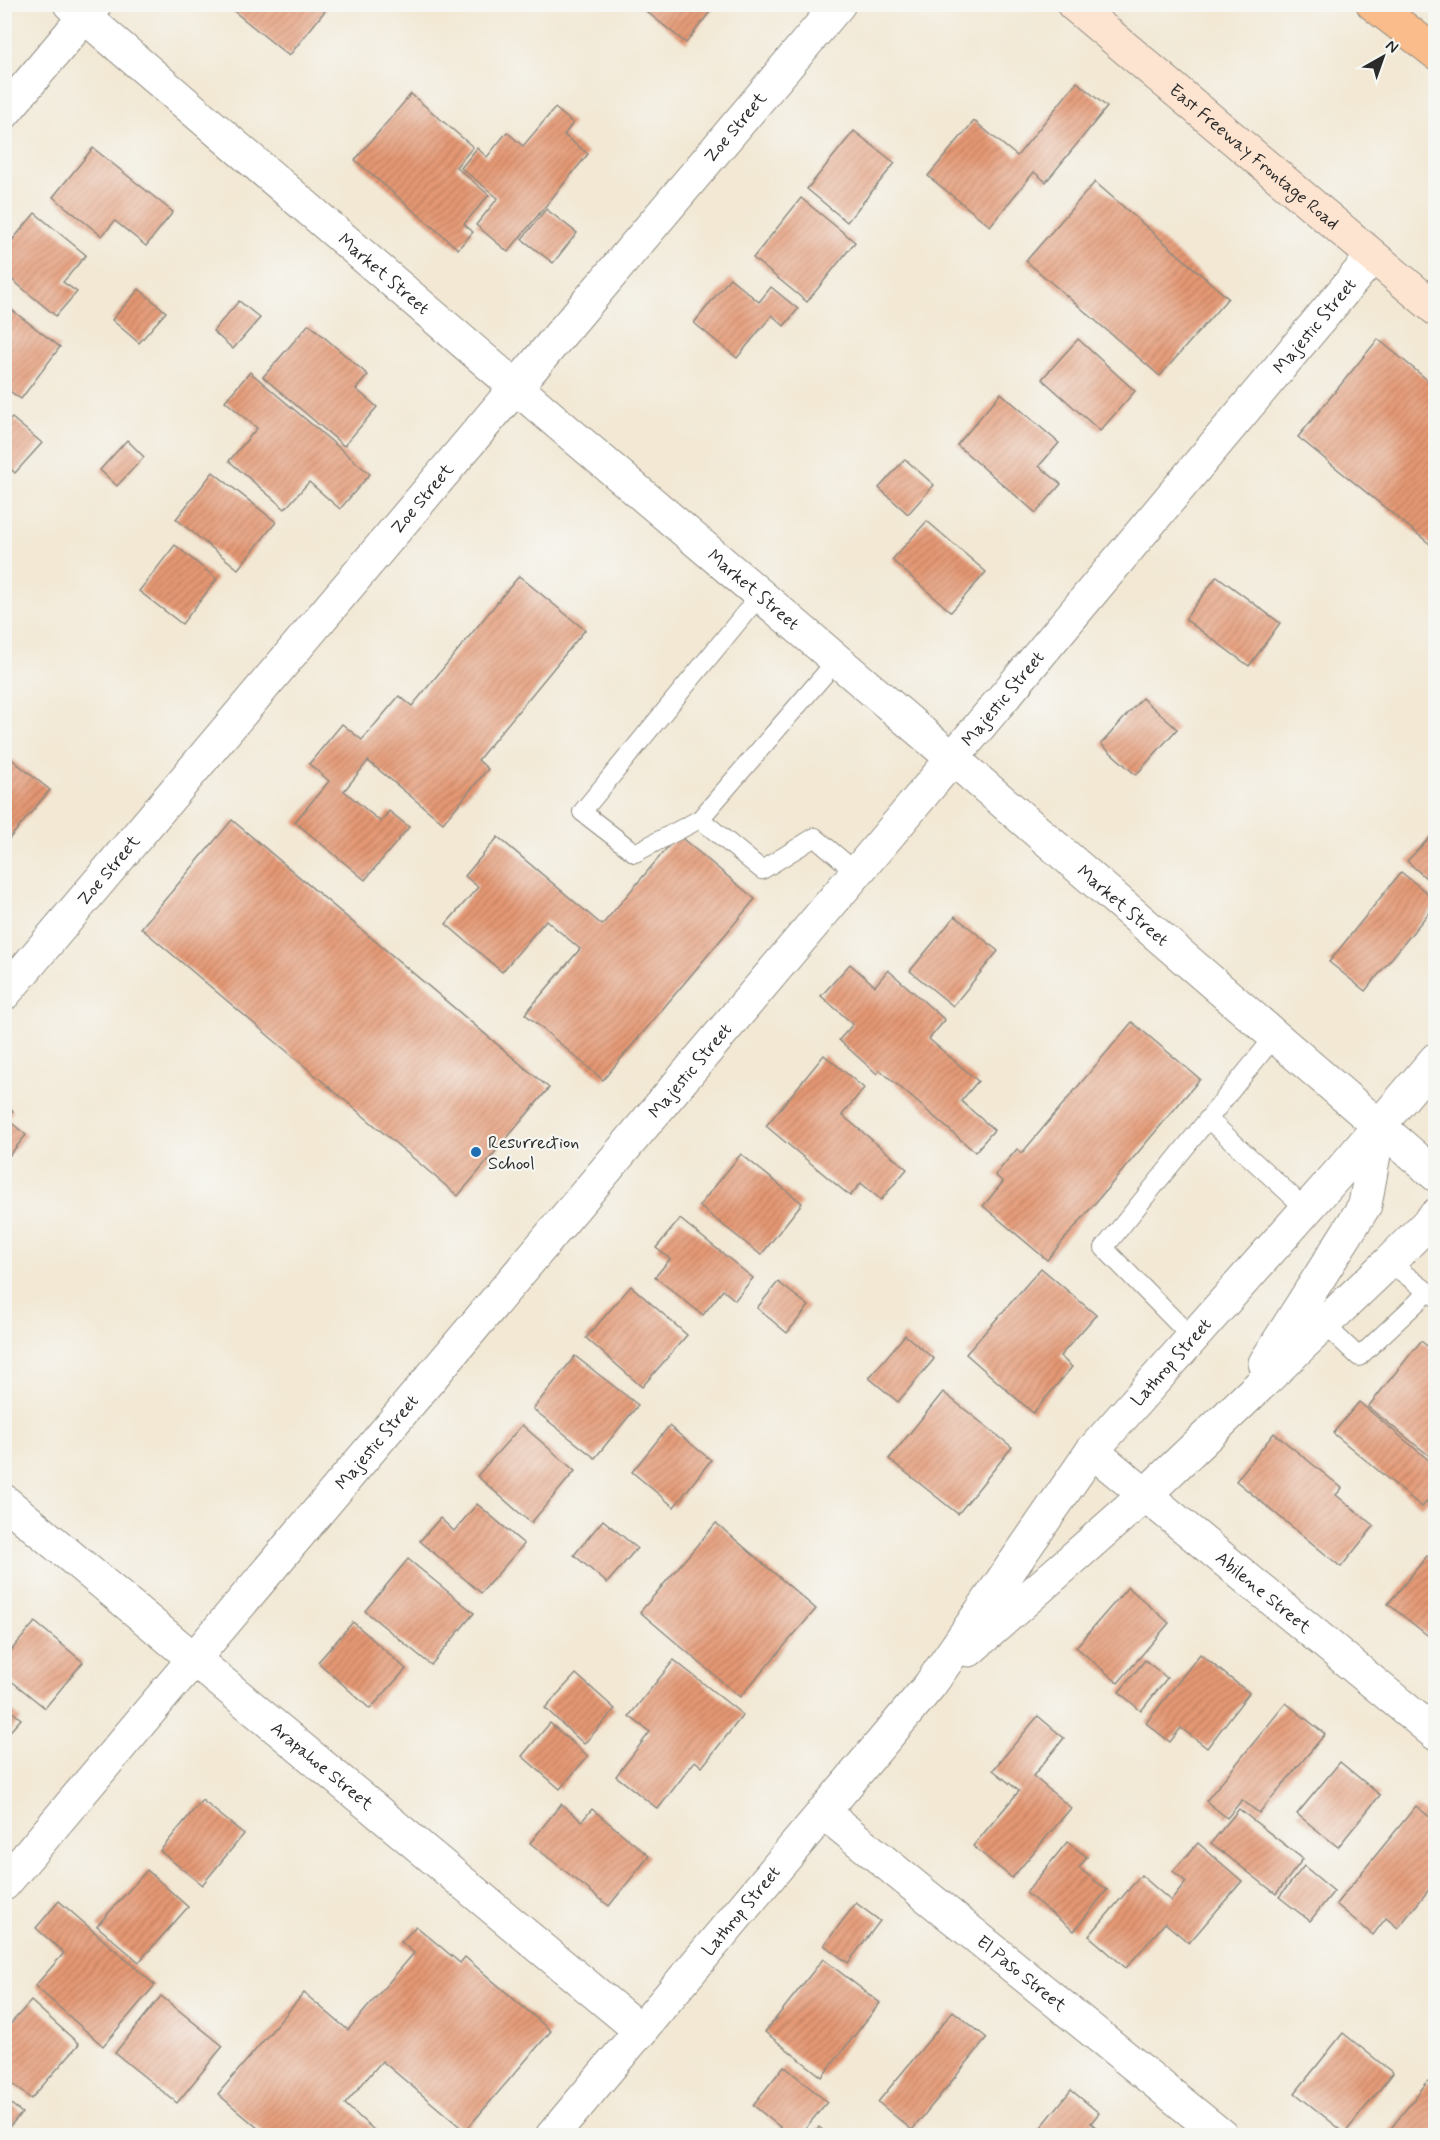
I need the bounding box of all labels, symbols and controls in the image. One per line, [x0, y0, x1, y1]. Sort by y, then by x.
north arrow [1353, 27, 1413, 87]
text: N [1381, 35, 1403, 58]
street label: East Freeway Frontage Road [1164, 79, 1344, 236]
street label: Zoe Street [699, 87, 773, 168]
street label: Market Street [332, 228, 434, 321]
street label: Majestic Street [1268, 273, 1362, 379]
street label: Zoe Street [386, 458, 460, 540]
street label: Market Street [702, 544, 804, 636]
street label: Majestic Street [956, 646, 1050, 752]
street label: Zoe Street [72, 830, 146, 911]
street label: Market Street [1071, 860, 1173, 952]
street label: Majestic Street [644, 1018, 738, 1124]
place label: Resurrection School [488, 1131, 579, 1176]
marker: Resurrection School [469, 1145, 483, 1159]
street label: Lathrop Street [1126, 1313, 1218, 1412]
street label: Majestic Street [330, 1390, 425, 1495]
street label: Abilene Street [1210, 1546, 1316, 1640]
street label: Arapahoe Street [265, 1717, 378, 1817]
street label: Lathrop Street [697, 1861, 786, 1961]
street label: El Paso Street [971, 1930, 1071, 2018]

